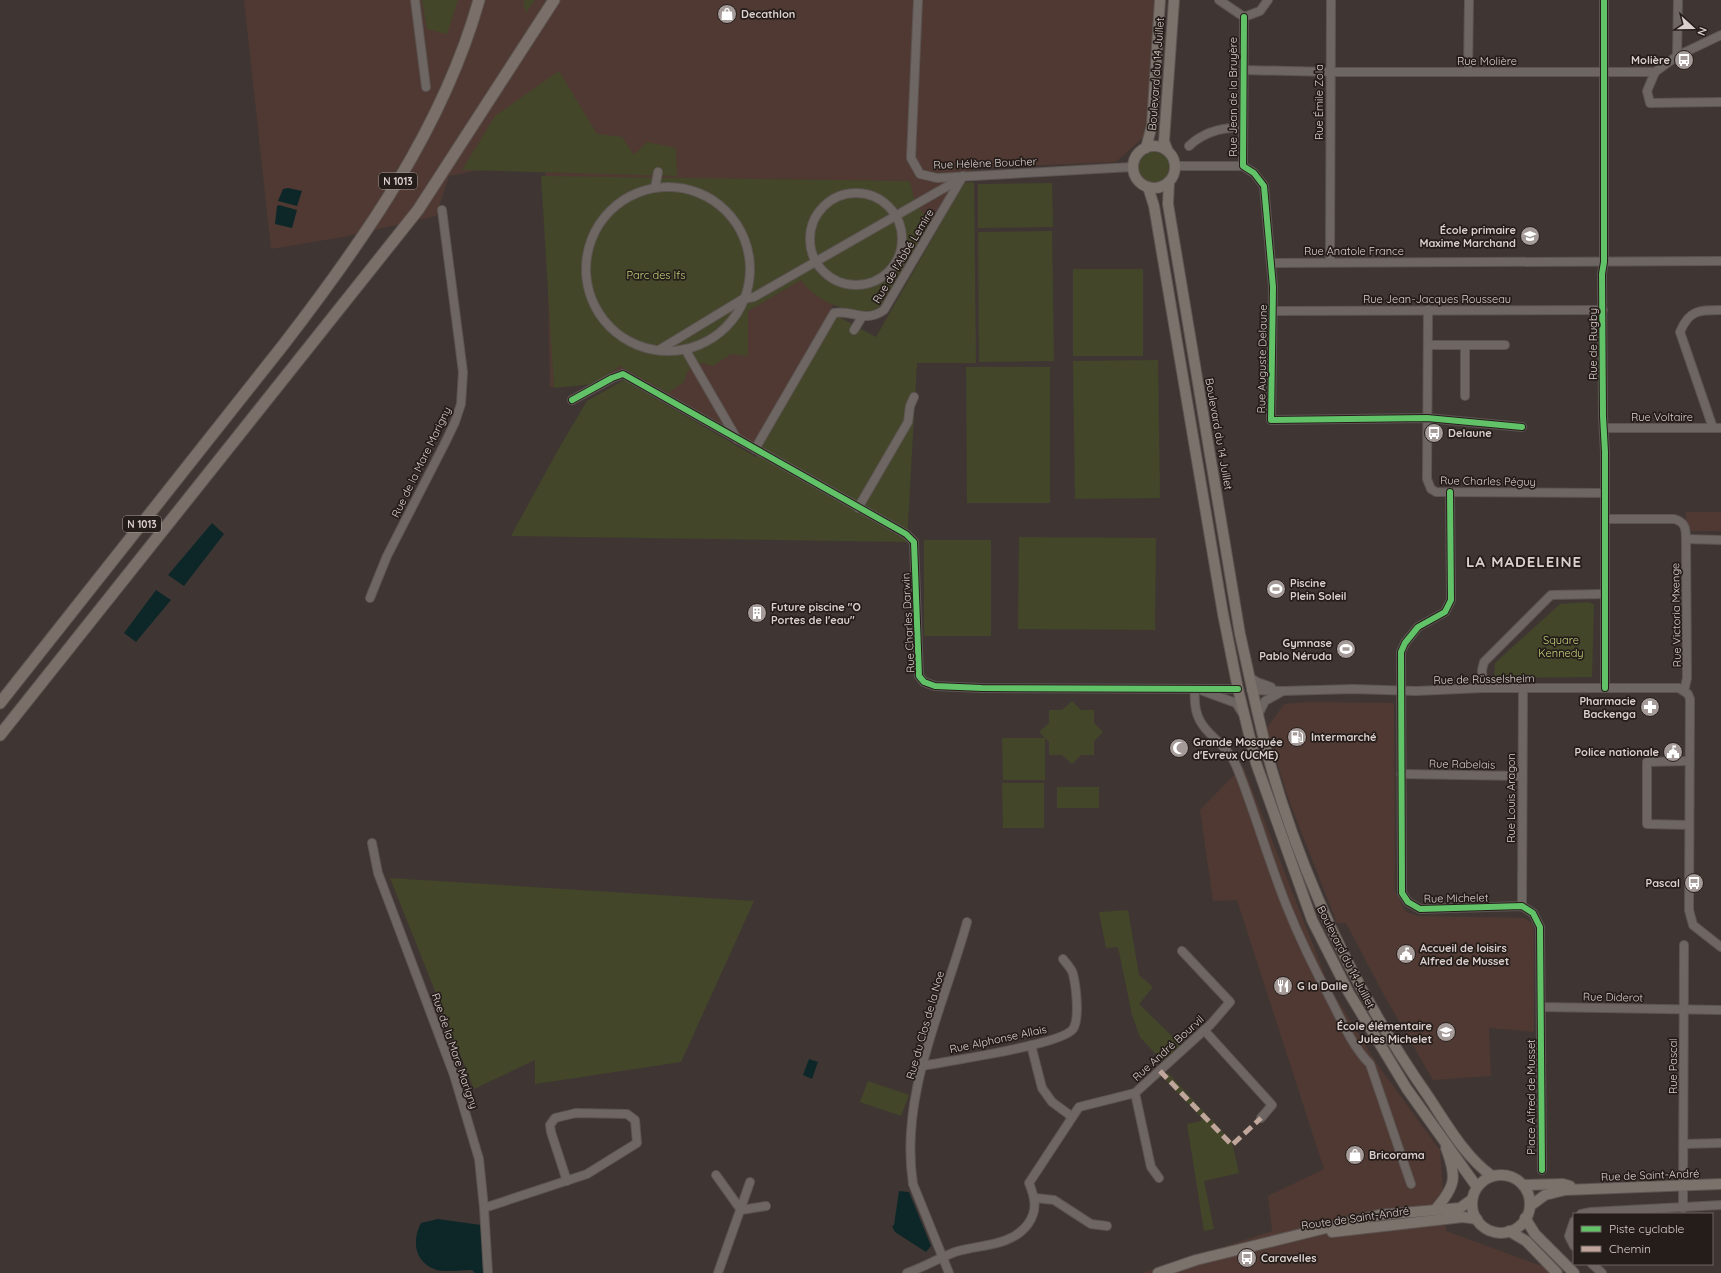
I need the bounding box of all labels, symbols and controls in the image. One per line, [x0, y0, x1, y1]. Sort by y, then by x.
shop icon: Decathlon [716, 3, 738, 25]
place label: Decathlon [741, 7, 795, 21]
north arrow [1673, 8, 1713, 48]
street label: Boulevard du 14 Juillet [1145, 17, 1167, 131]
text: N [1694, 25, 1710, 38]
street label: Rue Jean de la Bruyère [1226, 37, 1240, 157]
bus stop icon: Molière [1673, 49, 1695, 71]
place label: Molière [1631, 53, 1671, 67]
street label: Rue Molière [1457, 54, 1517, 68]
street label: Rue Émile Zola [1312, 64, 1326, 140]
street label: Rue Hélène Boucher [933, 154, 1038, 172]
road number: N 1013 [379, 173, 417, 189]
street label: Rue de l'Abbé Lemire [869, 206, 937, 306]
place label: École primaire Maxime Marchand [1419, 223, 1516, 250]
school or university icon: École primaire Maxime Marchand [1519, 225, 1541, 247]
street label: Rue Anatole France [1304, 244, 1404, 258]
park label: Parc des Ifs [627, 268, 685, 282]
street label: Rue Jean-Jacques Rousseau [1363, 292, 1511, 306]
street label: Rue Auguste Delaune [1254, 304, 1270, 414]
street label: Rue de Rugby [1586, 308, 1600, 380]
street label: Boulevard du 14 Juillet [1202, 377, 1236, 491]
street label: Rue de la Mare Marigny [388, 404, 454, 520]
street label: Rue Voltaire [1631, 410, 1693, 424]
bus stop icon: Delaune [1423, 422, 1445, 444]
place label: Delaune [1448, 426, 1492, 440]
street label: Rue Charles Péguy [1440, 473, 1536, 489]
road number: N 1013 [123, 516, 161, 532]
district label: LA MADELEINE [1466, 552, 1582, 571]
street label: Rue Victoria Mxenge [1668, 563, 1684, 667]
street label: Rue Charles Darwin [898, 573, 918, 673]
place label: Piscine Plein Soleil [1290, 576, 1347, 603]
sports icon: Piscine Plein Soleil [1265, 578, 1287, 600]
place label: Future piscine "O Portes de l'eau" [771, 600, 861, 627]
building icon: Future piscine "O Portes de l'eau" [746, 602, 768, 624]
park label: Square Kennedy [1538, 633, 1584, 660]
place label: Gymnase Pablo Néruda [1259, 636, 1333, 663]
sports icon: Gymnase Pablo Néruda [1335, 638, 1357, 660]
street label: Rue de Rüsselsheim [1433, 671, 1535, 687]
place label: Pharmacie Backenga [1579, 694, 1637, 721]
pharmacy icon: Pharmacie Backenga [1639, 696, 1661, 718]
fuel station icon: Intermarché [1286, 726, 1308, 748]
place label: Intermarché [1311, 730, 1377, 744]
place label: Grande Mosquée d'Evreux (UCME) [1193, 735, 1283, 762]
mosque icon: Grande Mosquée d'Evreux (UCME) [1168, 737, 1190, 759]
public building icon: Police nationale [1662, 741, 1684, 763]
place label: Police nationale [1575, 745, 1660, 759]
street label: Rue Louis Aragon [1504, 753, 1518, 843]
street label: Rue Rabelais [1429, 756, 1495, 772]
bus stop icon: Pascal [1683, 872, 1705, 894]
place label: Pascal [1646, 876, 1680, 890]
street label: Rue Michelet [1424, 890, 1489, 906]
street label: Boulevard du 14 Juillet [1314, 903, 1378, 1011]
place label: Accueil de loisirs Alfred de Musset [1420, 941, 1509, 968]
public building icon: Accueil de loisirs Alfred de Musset [1395, 943, 1417, 965]
street label: Rue du Clos de la Noe [903, 969, 947, 1081]
restaurant icon: G la Dalle [1272, 975, 1294, 997]
place label: G la Dalle [1297, 979, 1348, 993]
street label: Rue Diderot [1583, 989, 1644, 1005]
street label: Rue de la Mare Marigny [429, 991, 481, 1111]
street label: Rue André Bourvil [1129, 1012, 1207, 1084]
place label: École élémentaire Jules Michelet [1337, 1019, 1433, 1046]
school or university icon: École élémentaire Jules Michelet [1435, 1021, 1457, 1043]
street label: Rue Alphonse Allais [948, 1022, 1048, 1056]
street label: Rue Pascal [1666, 1038, 1680, 1094]
street label: Place Alfred de Musset [1524, 1039, 1538, 1155]
shop icon: Bricorama [1344, 1144, 1366, 1166]
place label: Bricorama [1369, 1148, 1425, 1162]
street label: Rue de Saint-André [1601, 1166, 1699, 1184]
street label: Route de Saint-André [1300, 1203, 1410, 1233]
legend [1573, 1213, 1713, 1265]
text: Piste cyclable [1609, 1221, 1685, 1236]
text: Chemin [1609, 1241, 1651, 1256]
bus stop icon: Caravelles [1236, 1247, 1258, 1269]
place label: Caravelles [1261, 1251, 1316, 1265]

